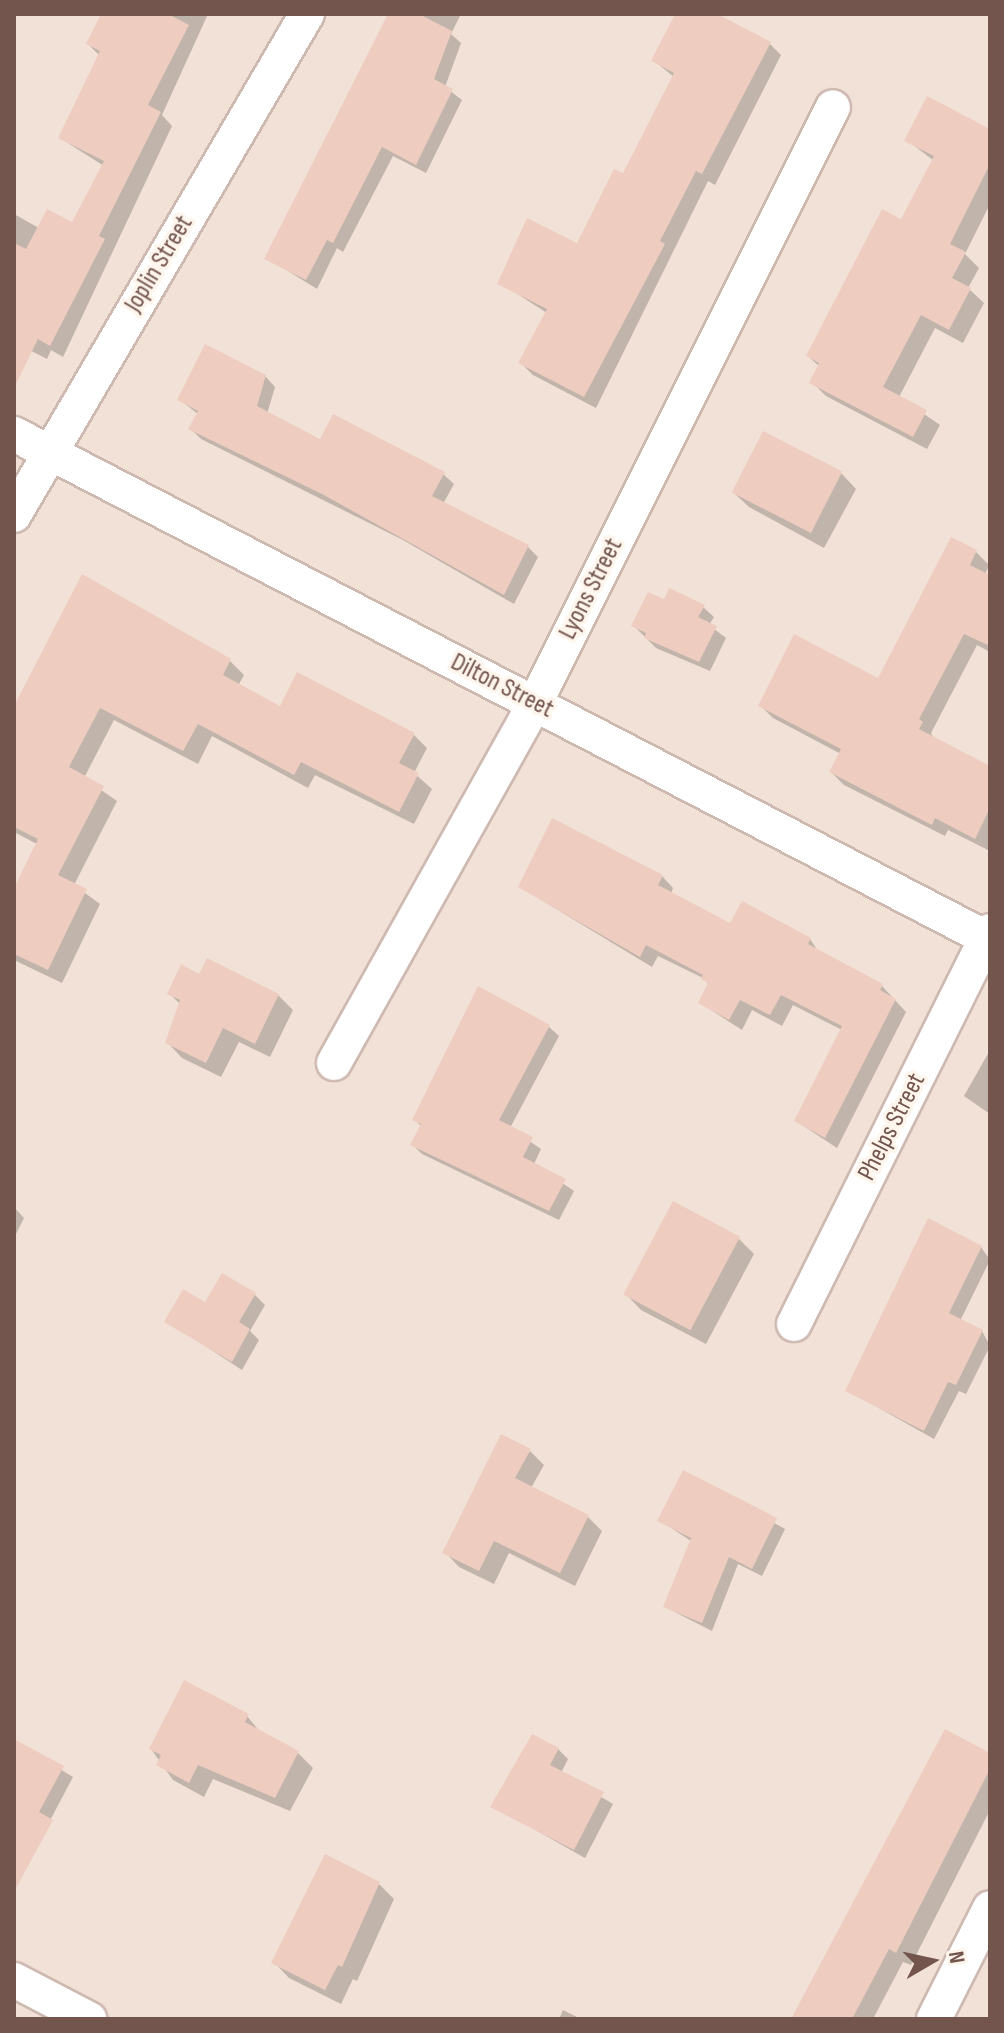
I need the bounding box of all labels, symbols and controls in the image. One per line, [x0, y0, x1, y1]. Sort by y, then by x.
street label: Joplin Street [118, 210, 200, 318]
street label: Lyons Street [552, 533, 630, 645]
street label: Dilton Street [445, 647, 559, 725]
street label: Phelps Street [852, 1068, 932, 1186]
north arrow [892, 1921, 972, 2001]
text: N [942, 1949, 970, 1965]

